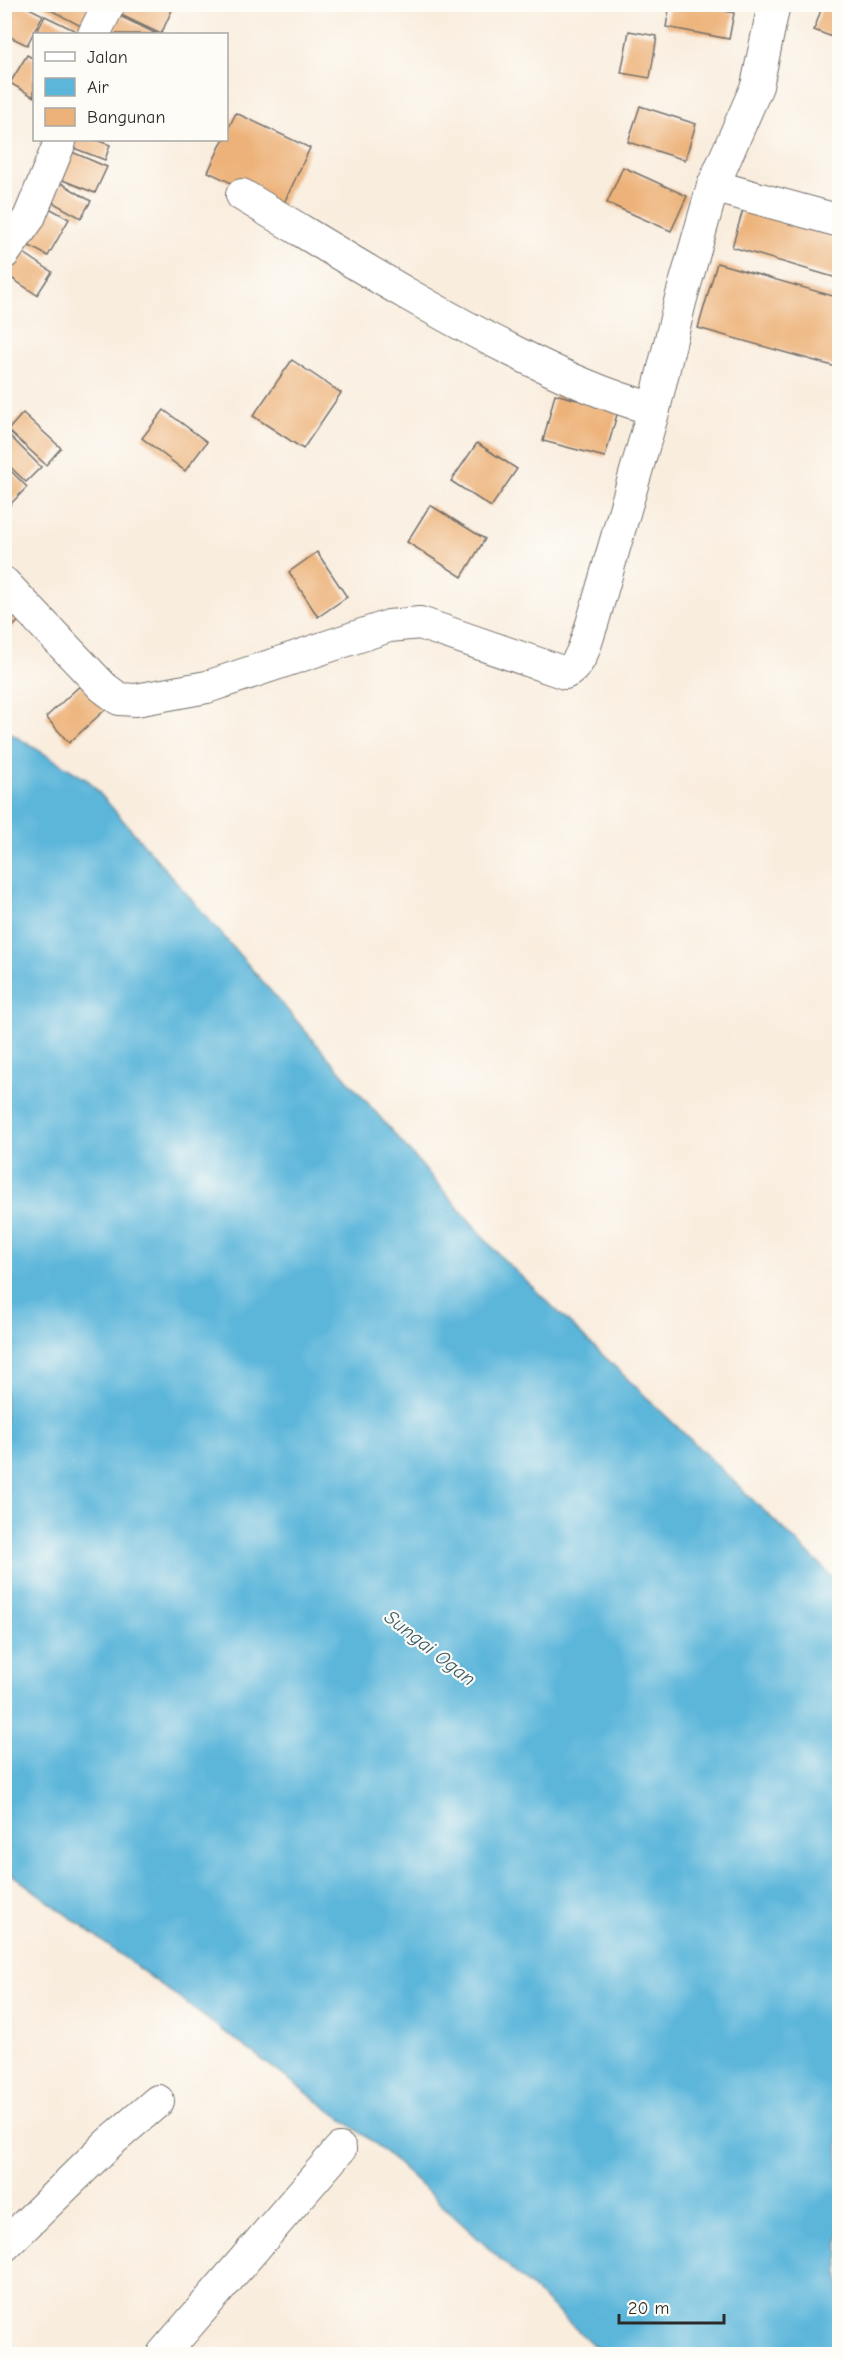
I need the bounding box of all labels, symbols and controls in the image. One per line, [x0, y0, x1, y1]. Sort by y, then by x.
legend [33, 33, 228, 141]
text: Jalan [87, 47, 128, 68]
text: Air [87, 77, 110, 98]
text: Bangunan [87, 107, 165, 128]
water label: Sungai Ogan [380, 1605, 480, 1691]
scale bar [619, 2287, 724, 2325]
text: 20 m [628, 2298, 669, 2319]

